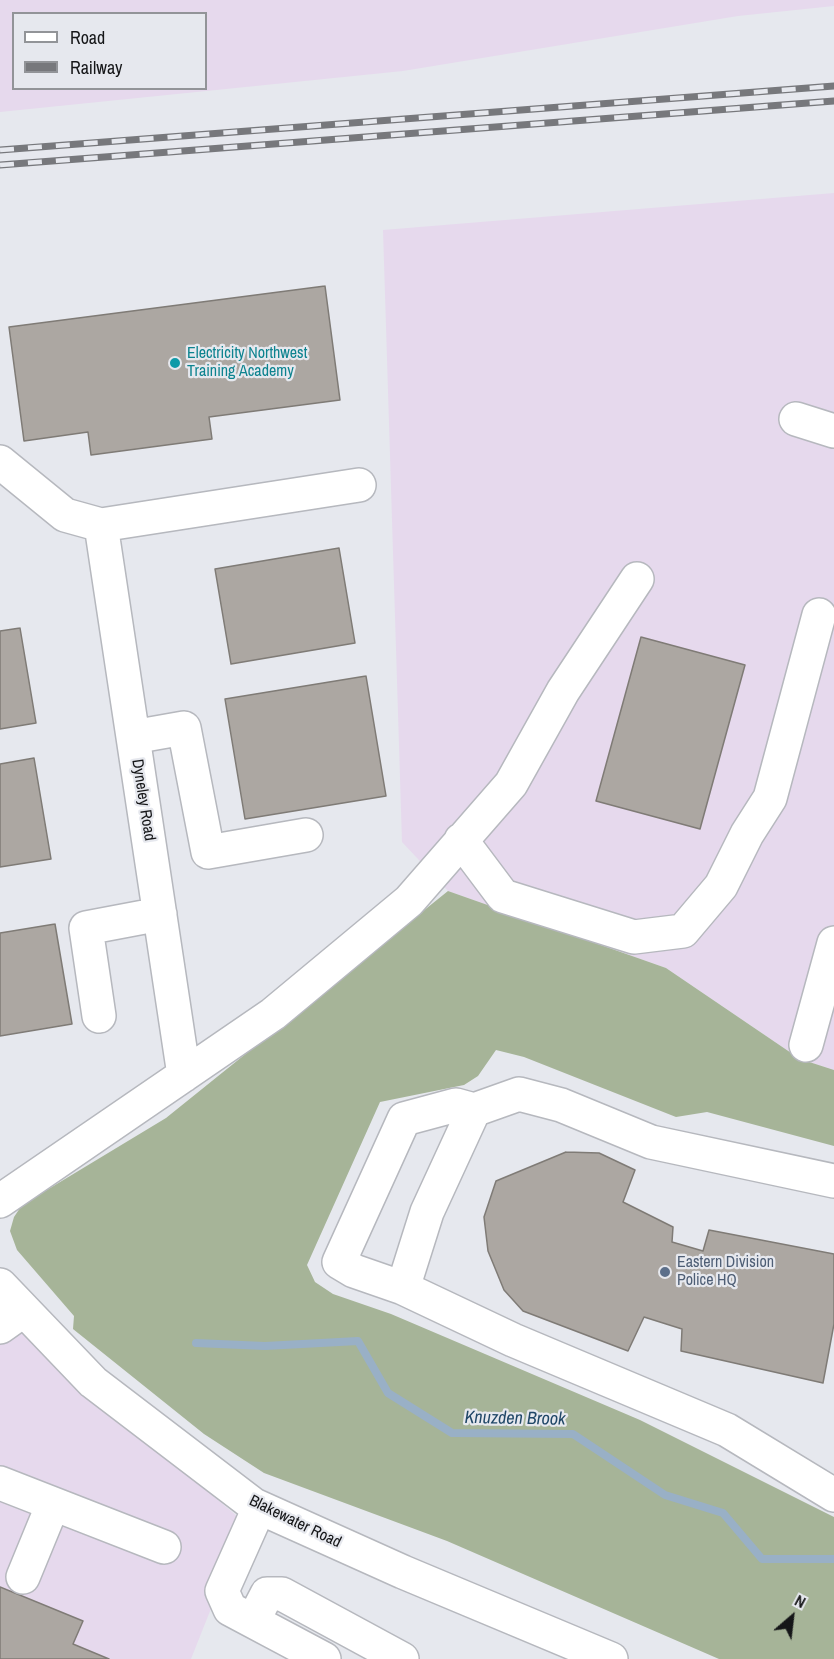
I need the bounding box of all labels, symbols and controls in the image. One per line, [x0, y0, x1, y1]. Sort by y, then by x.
legend [12, 12, 207, 90]
text: Road [70, 25, 105, 50]
text: Railway [70, 55, 123, 80]
place label: Electricity Northwest Training Academy [187, 344, 307, 382]
marker: Electricity Northwest Training Academy [168, 356, 182, 370]
street label: Dyneley Road [127, 758, 159, 842]
place label: Eastern Division Police HQ [677, 1253, 774, 1291]
marker: Eastern Division Police HQ [658, 1265, 672, 1279]
water label: Knuzden Brook [464, 1407, 566, 1431]
street label: Blakewater Road [246, 1491, 344, 1553]
north arrow [762, 1587, 822, 1647]
text: N [791, 1589, 810, 1613]

